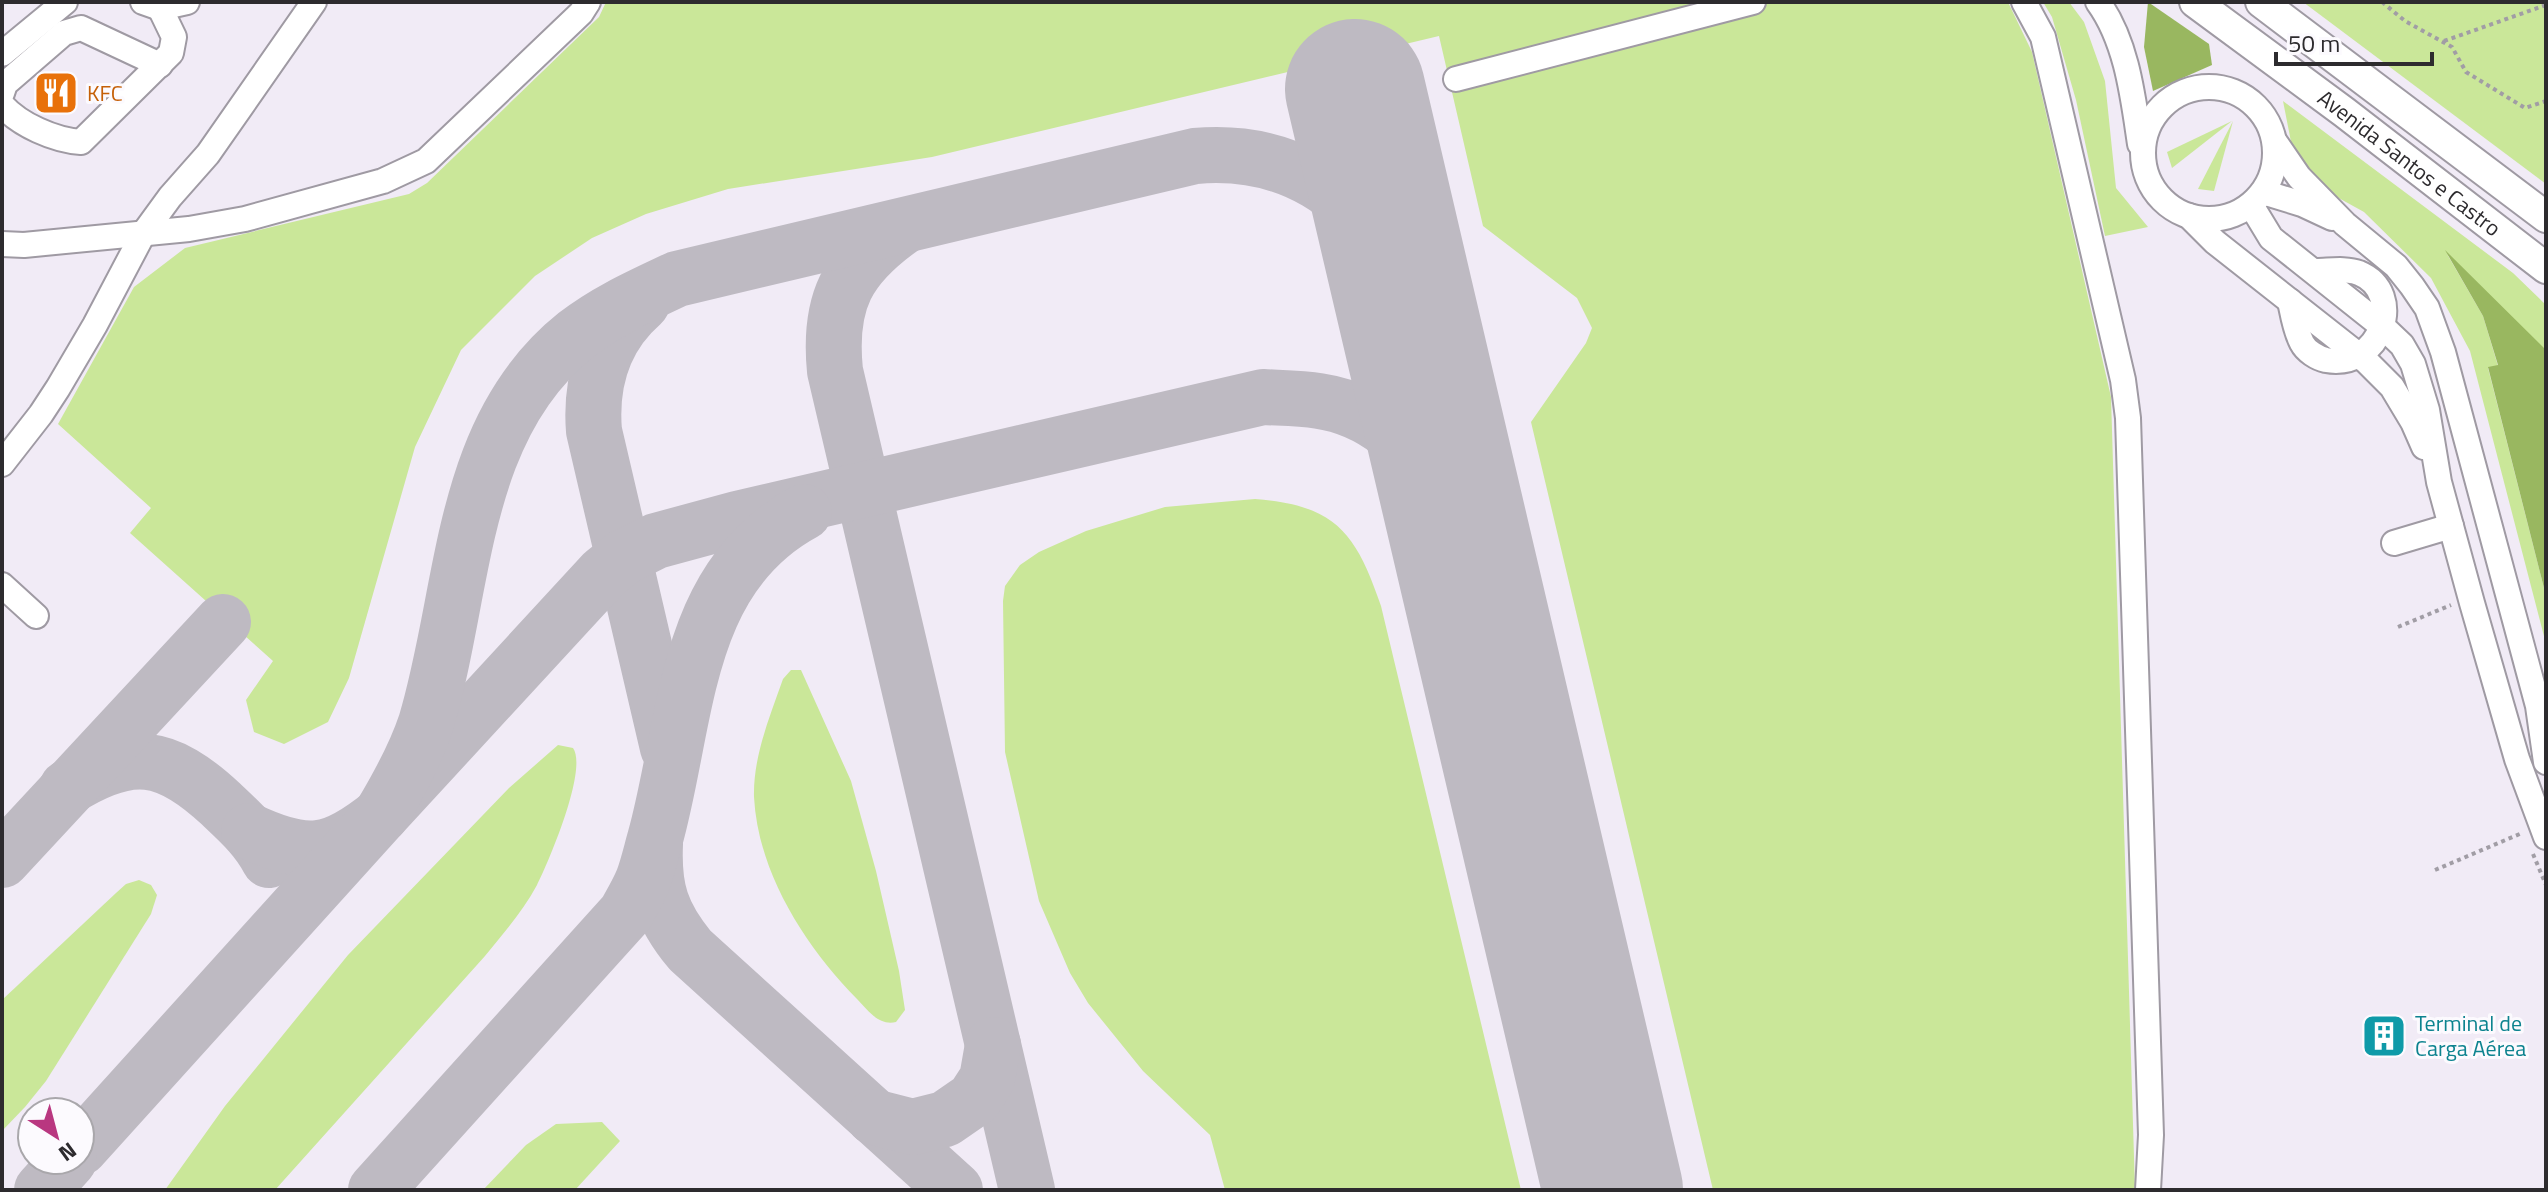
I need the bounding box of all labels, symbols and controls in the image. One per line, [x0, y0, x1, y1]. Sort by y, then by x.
scale bar [2276, 16, 2432, 66]
text: 50 m [2288, 25, 2340, 61]
restaurant icon: KFC [32, 69, 80, 117]
place label: KFC [87, 76, 123, 110]
street label: Avenida Santos e Castro [2311, 81, 2508, 244]
place label: Terminal de Carga Aérea [2415, 1006, 2526, 1065]
building icon: Terminal de Carga Aérea [2360, 1012, 2408, 1060]
north arrow [16, 1096, 96, 1176]
text: N [52, 1134, 84, 1170]

